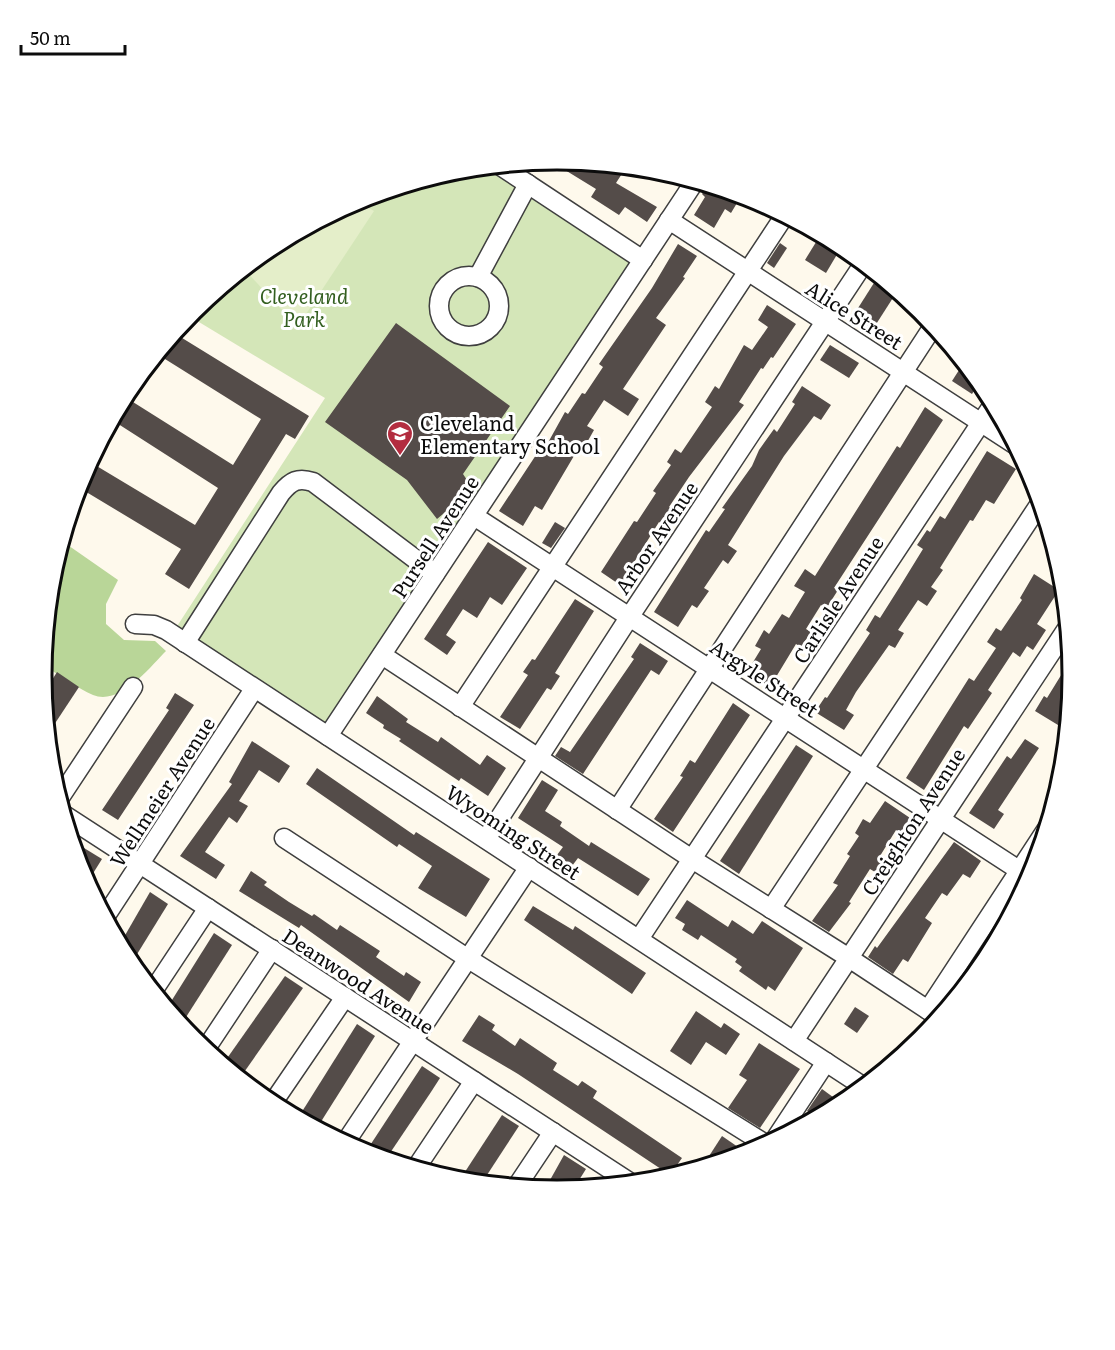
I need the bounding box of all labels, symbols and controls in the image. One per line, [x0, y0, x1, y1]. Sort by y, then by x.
scale bar [21, 18, 124, 56]
text: 50 m [30, 24, 71, 51]
street label: Alice Street [801, 272, 909, 356]
park label: Cleveland Park [260, 280, 349, 333]
place label: Cleveland Elementary School [420, 407, 600, 460]
school or university icon: Cleveland Elementary School [385, 419, 415, 457]
street label: Pursell Avenue [383, 469, 485, 603]
street label: Arbor Avenue [606, 474, 704, 600]
street label: Carlisle Avenue [784, 529, 890, 669]
street label: Argyle Street [705, 631, 825, 723]
street label: Wellmeier Avenue [101, 710, 221, 872]
street label: Creighton Avenue [853, 741, 971, 901]
street label: Wyoming Street [441, 776, 587, 886]
street label: Deanwood Avenue [277, 920, 441, 1040]

